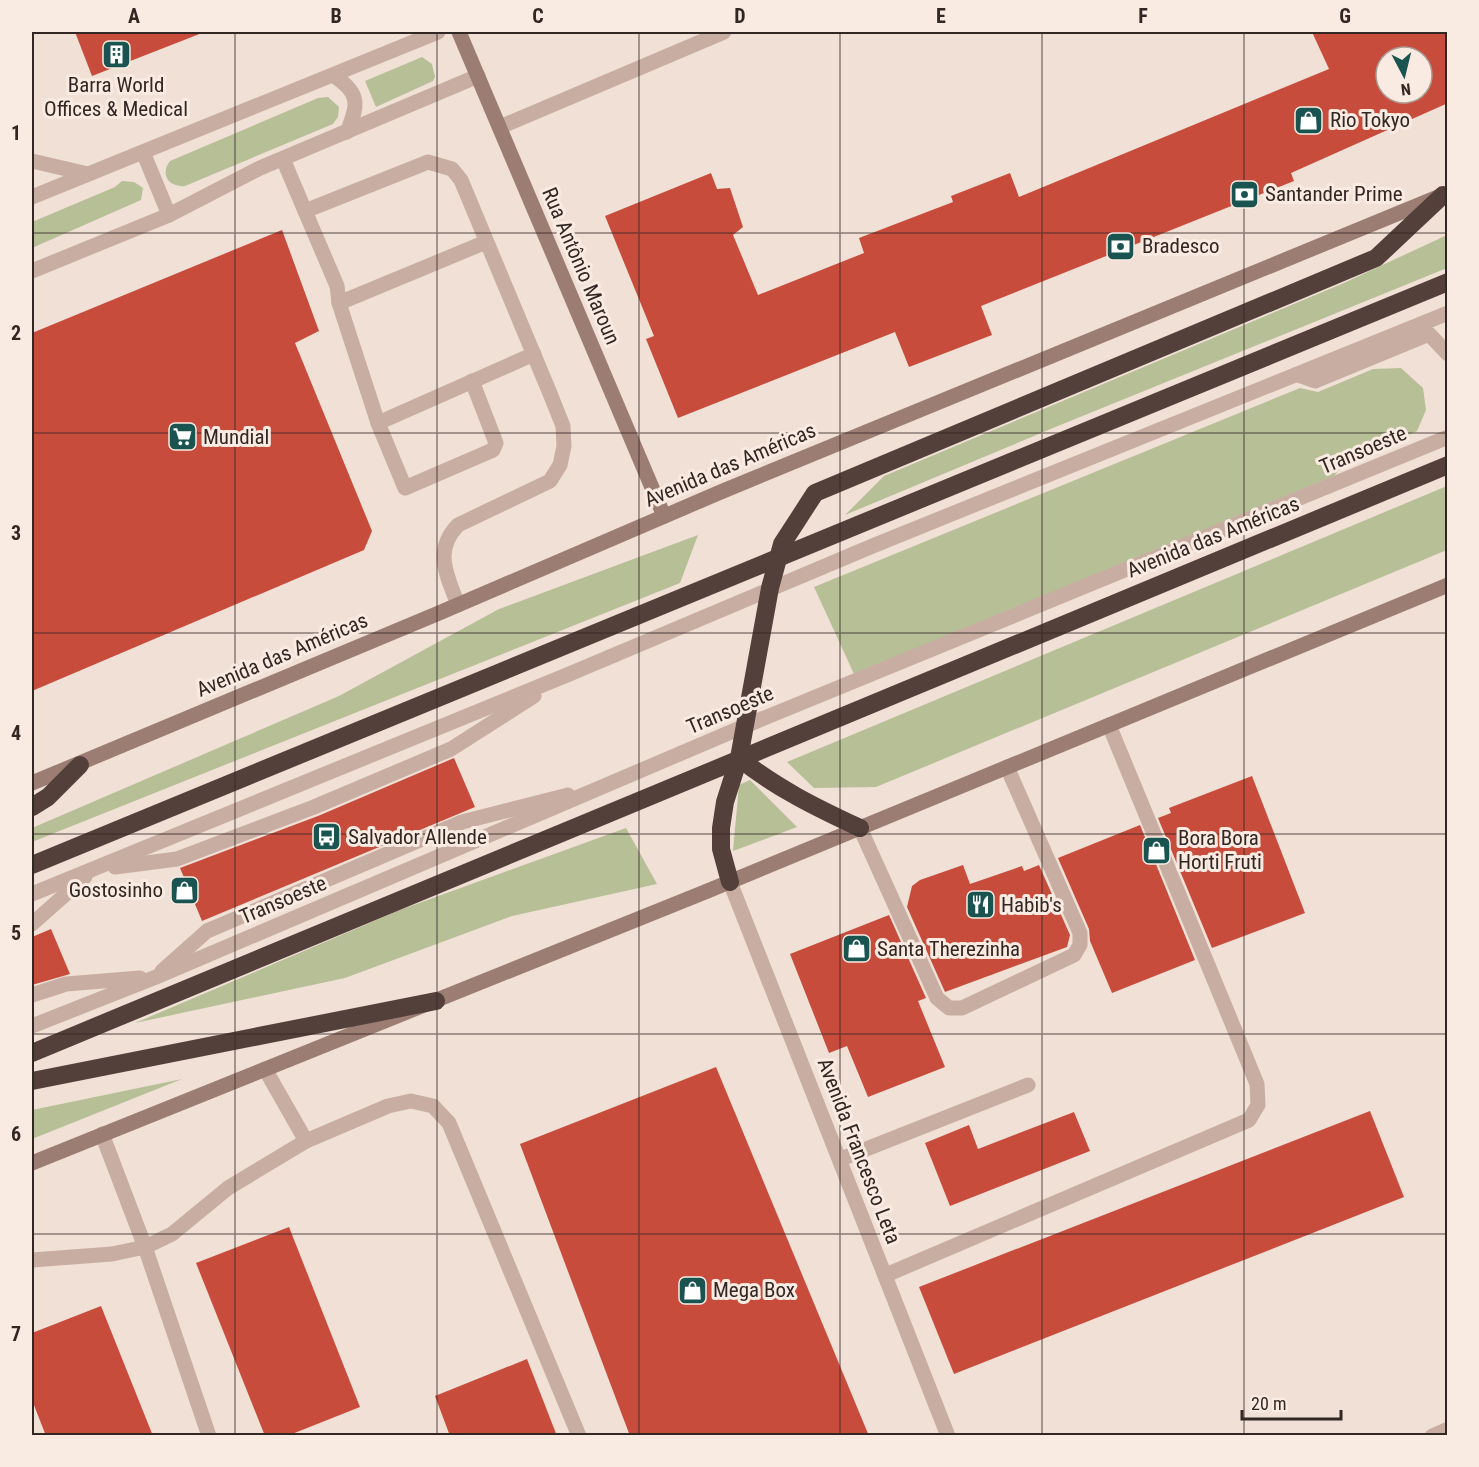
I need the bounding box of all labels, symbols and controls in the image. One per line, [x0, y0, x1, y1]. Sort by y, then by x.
text: A [128, 4, 140, 28]
text: B [330, 4, 342, 28]
text: C [532, 4, 544, 28]
text: D [734, 4, 746, 28]
text: E [936, 4, 946, 28]
text: F [1138, 4, 1148, 28]
text: G [1339, 4, 1351, 28]
building icon: Barra World Offices & Medical [100, 38, 132, 70]
north arrow [1374, 45, 1434, 105]
place label: Barra World Offices & Medical [44, 73, 188, 121]
text: N [1400, 79, 1412, 99]
shop icon: Rio Tokyo [1293, 104, 1325, 136]
place label: Rio Tokyo [1330, 108, 1410, 132]
text: 1 [11, 121, 21, 145]
bank icon: Santander Prime [1228, 178, 1260, 210]
place label: Santander Prime [1265, 182, 1403, 206]
street label: Rua Antônio Maroun [537, 184, 625, 348]
bank icon: Bradesco [1105, 230, 1137, 262]
place label: Bradesco [1142, 234, 1220, 258]
text: 2 [11, 321, 21, 345]
street label: Avenida das Américas [641, 418, 819, 512]
supermarket icon: Mundial [166, 421, 198, 453]
street label: Transoeste [1316, 421, 1410, 479]
place label: Mundial [203, 425, 269, 449]
street label: Avenida das Américas [1123, 491, 1303, 583]
text: 3 [11, 521, 21, 545]
street label: Avenida das Américas [193, 608, 371, 702]
street label: Transoeste [683, 681, 777, 739]
text: 4 [11, 721, 21, 745]
bus stop icon: Salvador Allende [311, 821, 343, 853]
place label: Salvador Allende [348, 825, 487, 849]
place label: Bora Bora Horti Fruti [1178, 826, 1262, 874]
shop icon: Bora Bora Horti Fruti [1141, 834, 1173, 866]
street label: Transoeste [236, 871, 330, 929]
shop icon: Gostosinho [168, 874, 200, 906]
place label: Gostosinho [69, 878, 163, 902]
restaurant icon: Habib's [964, 889, 996, 921]
place label: Habib's [1001, 893, 1062, 917]
text: 5 [11, 921, 21, 945]
shop icon: Santa Therezinha [840, 933, 872, 965]
place label: Santa Therezinha [877, 937, 1020, 961]
street label: Avenida Francesco Leta [813, 1055, 905, 1247]
text: 6 [11, 1122, 21, 1146]
shop icon: Mega Box [676, 1274, 708, 1306]
place label: Mega Box [713, 1278, 795, 1302]
text: 7 [11, 1322, 21, 1346]
scale bar [1242, 1383, 1341, 1421]
text: 20 m [1251, 1393, 1286, 1414]

